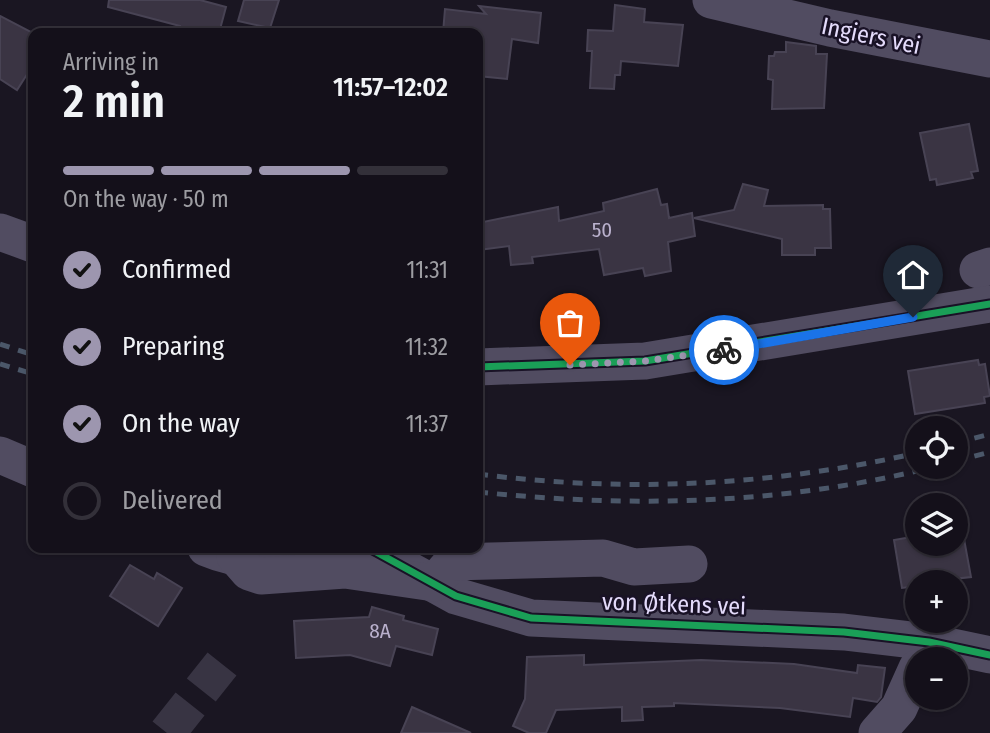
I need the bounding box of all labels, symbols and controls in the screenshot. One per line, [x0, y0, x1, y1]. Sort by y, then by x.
street label: Ingiers vei [819, 12, 923, 60]
text: Arriving in [63, 48, 159, 76]
text: 11:57–12:02 [333, 72, 448, 103]
text: 2 min [63, 74, 165, 129]
text: On the way · 50 m [63, 185, 229, 213]
house number: 50 [592, 217, 612, 243]
pin [883, 245, 943, 317]
icon: check [63, 251, 101, 289]
text: Confirmed [122, 254, 232, 285]
text: 11:31 [407, 256, 448, 284]
icon: home [894, 256, 932, 294]
pin [540, 293, 600, 365]
icon: bag [551, 304, 589, 342]
courier [689, 315, 759, 385]
icon: check [63, 328, 101, 366]
text: Preparing [122, 331, 224, 362]
icon: bike [705, 331, 743, 369]
text: 11:32 [405, 333, 448, 361]
icon: check [63, 405, 101, 443]
text: On the way [122, 408, 240, 439]
text: 11:37 [406, 410, 448, 438]
map controls [905, 416, 968, 710]
button: locate [905, 416, 968, 479]
text: Delivered [122, 485, 223, 516]
button: layers [905, 493, 968, 556]
button: + [905, 570, 968, 633]
street label: von Øtkens vei [601, 587, 747, 621]
house number: 8A [369, 618, 391, 644]
button: − [905, 647, 968, 710]

